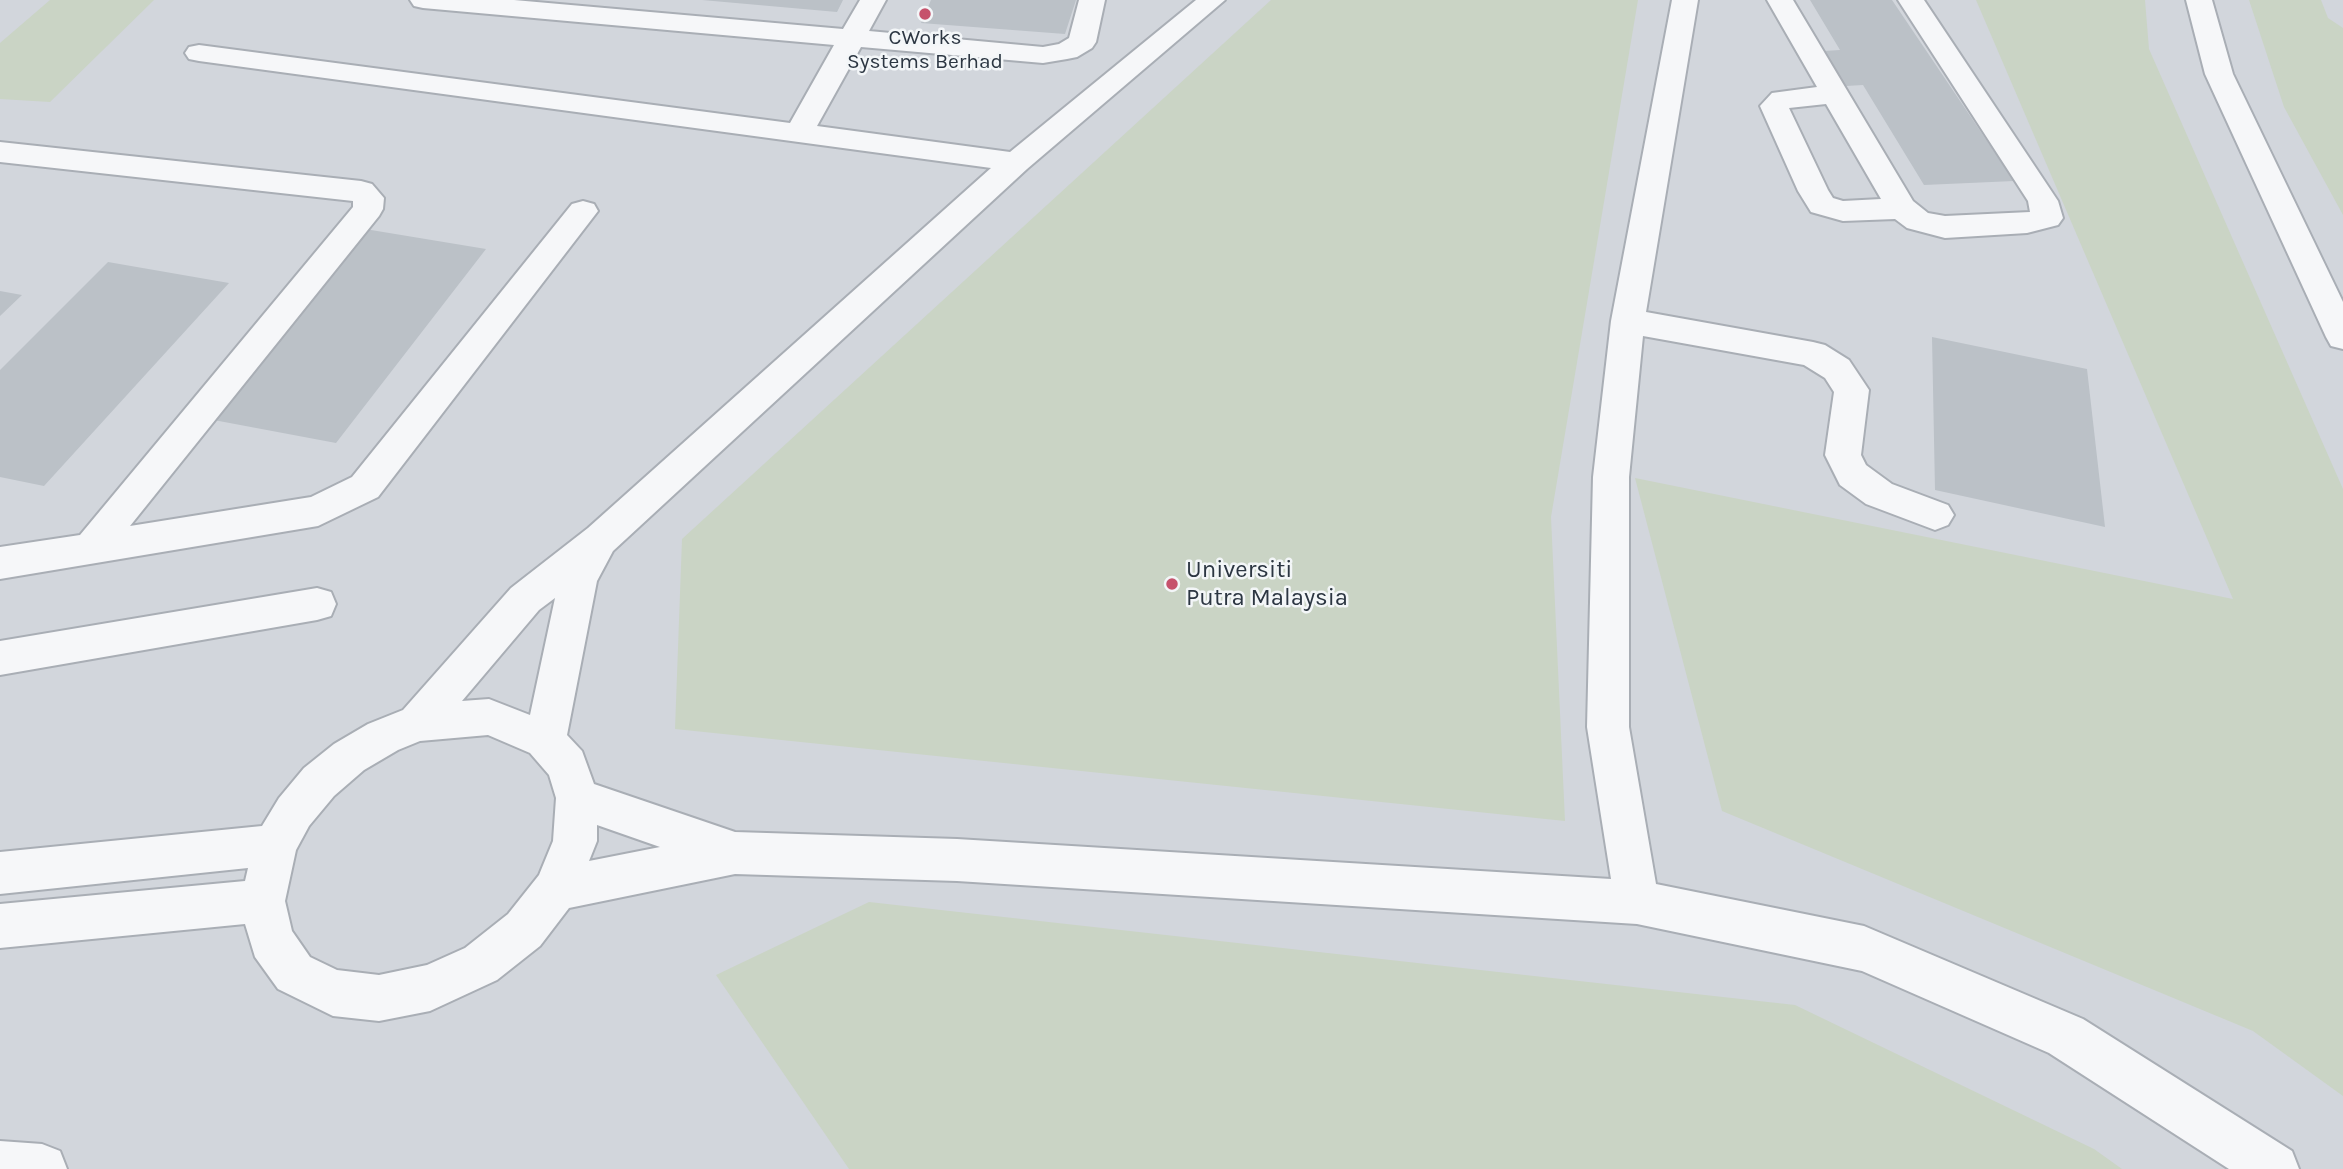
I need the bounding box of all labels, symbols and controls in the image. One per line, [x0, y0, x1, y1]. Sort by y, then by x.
marker: CWorks Systems Berhad [917, 6, 933, 22]
place label: CWorks Systems Berhad [847, 25, 1003, 75]
place label: Universiti Putra Malaysia [1186, 556, 1348, 612]
marker: Universiti Putra Malaysia [1164, 576, 1180, 592]

